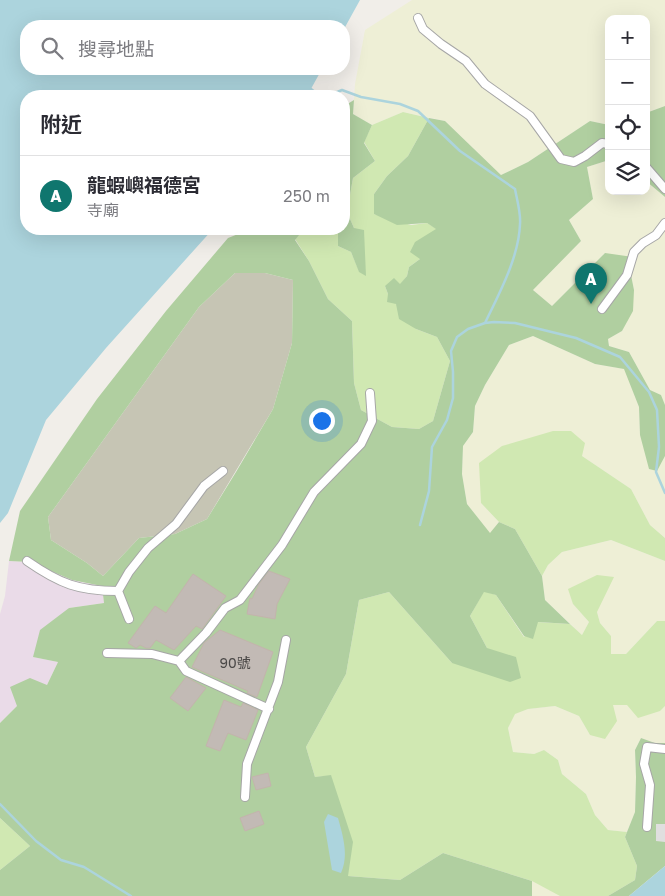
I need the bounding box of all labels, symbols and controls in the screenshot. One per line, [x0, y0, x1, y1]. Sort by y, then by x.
map controls [605, 15, 650, 195]
button: + [605, 15, 650, 60]
search box [20, 20, 350, 75]
icon: search [38, 34, 66, 62]
text: 搜尋地點 [78, 37, 154, 60]
button: − [605, 60, 650, 105]
button: locate [605, 105, 650, 150]
text: 附近 [40, 111, 82, 137]
button: layers [605, 150, 650, 195]
text: 龍蝦嶼福德宮 [87, 173, 201, 196]
text: A [50, 186, 62, 206]
text: 250 m [283, 186, 330, 206]
text: 寺廟 [87, 200, 119, 220]
pin: A [575, 263, 607, 304]
your location [309, 408, 335, 434]
house number: 90號 [219, 654, 251, 671]

